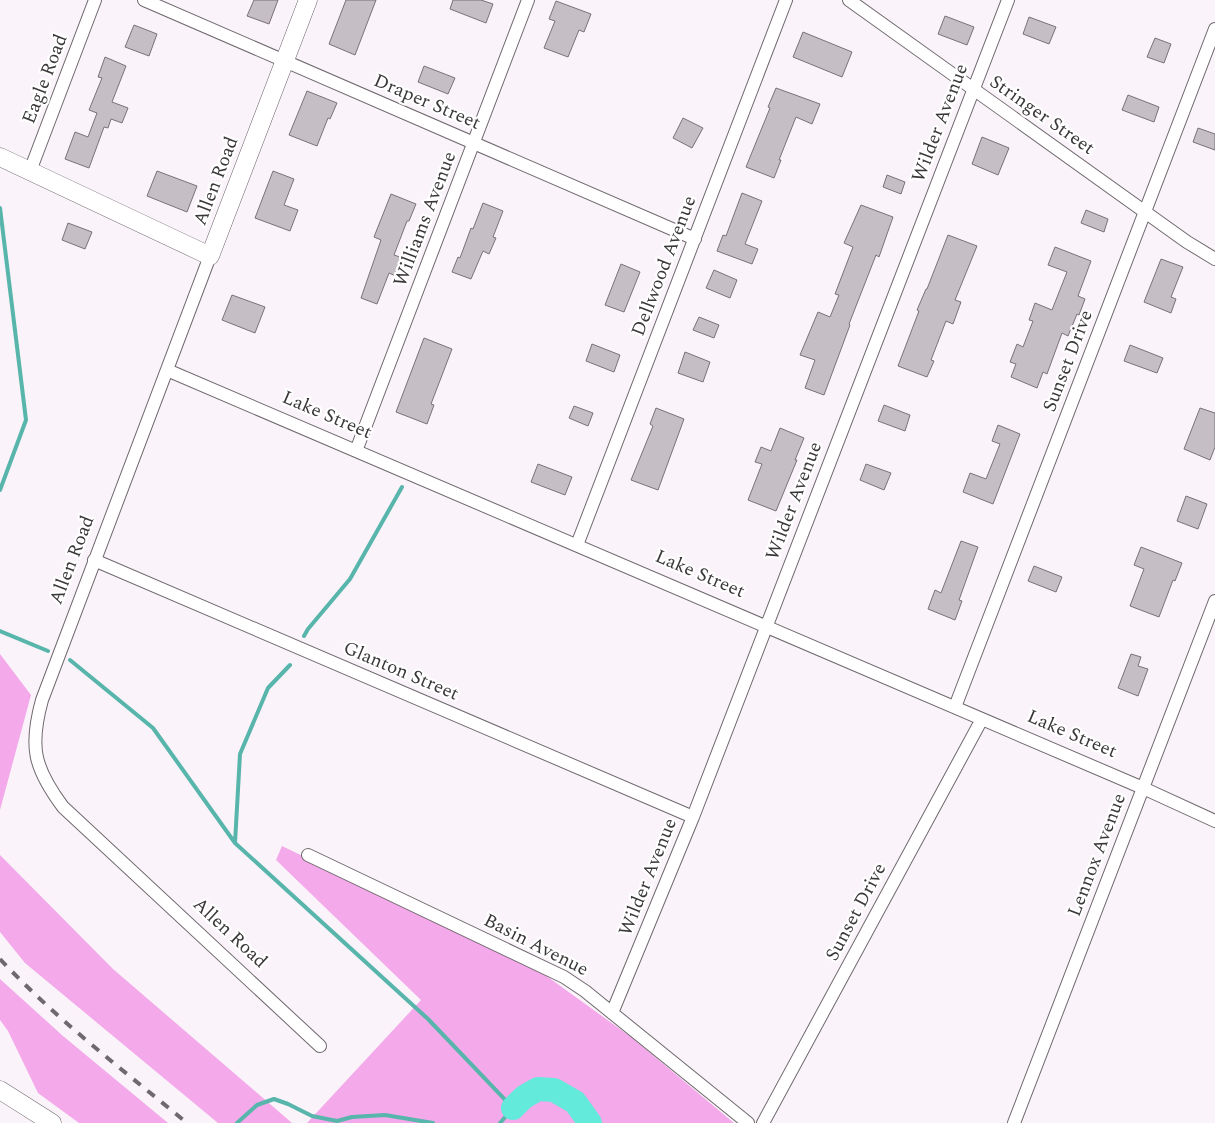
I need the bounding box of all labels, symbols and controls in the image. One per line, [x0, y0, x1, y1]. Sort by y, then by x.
street label: Eagle Road [15, 30, 75, 128]
street label: Wilder Avenue [904, 60, 976, 186]
street label: Draper Street [369, 66, 485, 138]
street label: Stringer Street [983, 68, 1101, 162]
street label: Allen Road [186, 132, 246, 230]
street label: Williams Avenue [386, 147, 464, 291]
street label: Dellwood Avenue [624, 192, 704, 340]
street label: Sunset Drive [1035, 306, 1101, 416]
street label: Lake Street [278, 383, 377, 447]
street label: Wilder Avenue [758, 438, 830, 564]
street label: Allen Road [42, 511, 102, 609]
street label: Lake Street [651, 542, 750, 606]
street label: Glanton Street [339, 634, 464, 709]
street label: Lake Street [1023, 702, 1122, 766]
street label: Lennox Avenue [1060, 789, 1134, 921]
street label: Wilder Avenue [611, 814, 685, 940]
street label: Sunset Drive [818, 858, 894, 966]
street label: Allen Road [186, 891, 274, 975]
street label: Basin Avenue [478, 906, 594, 984]

